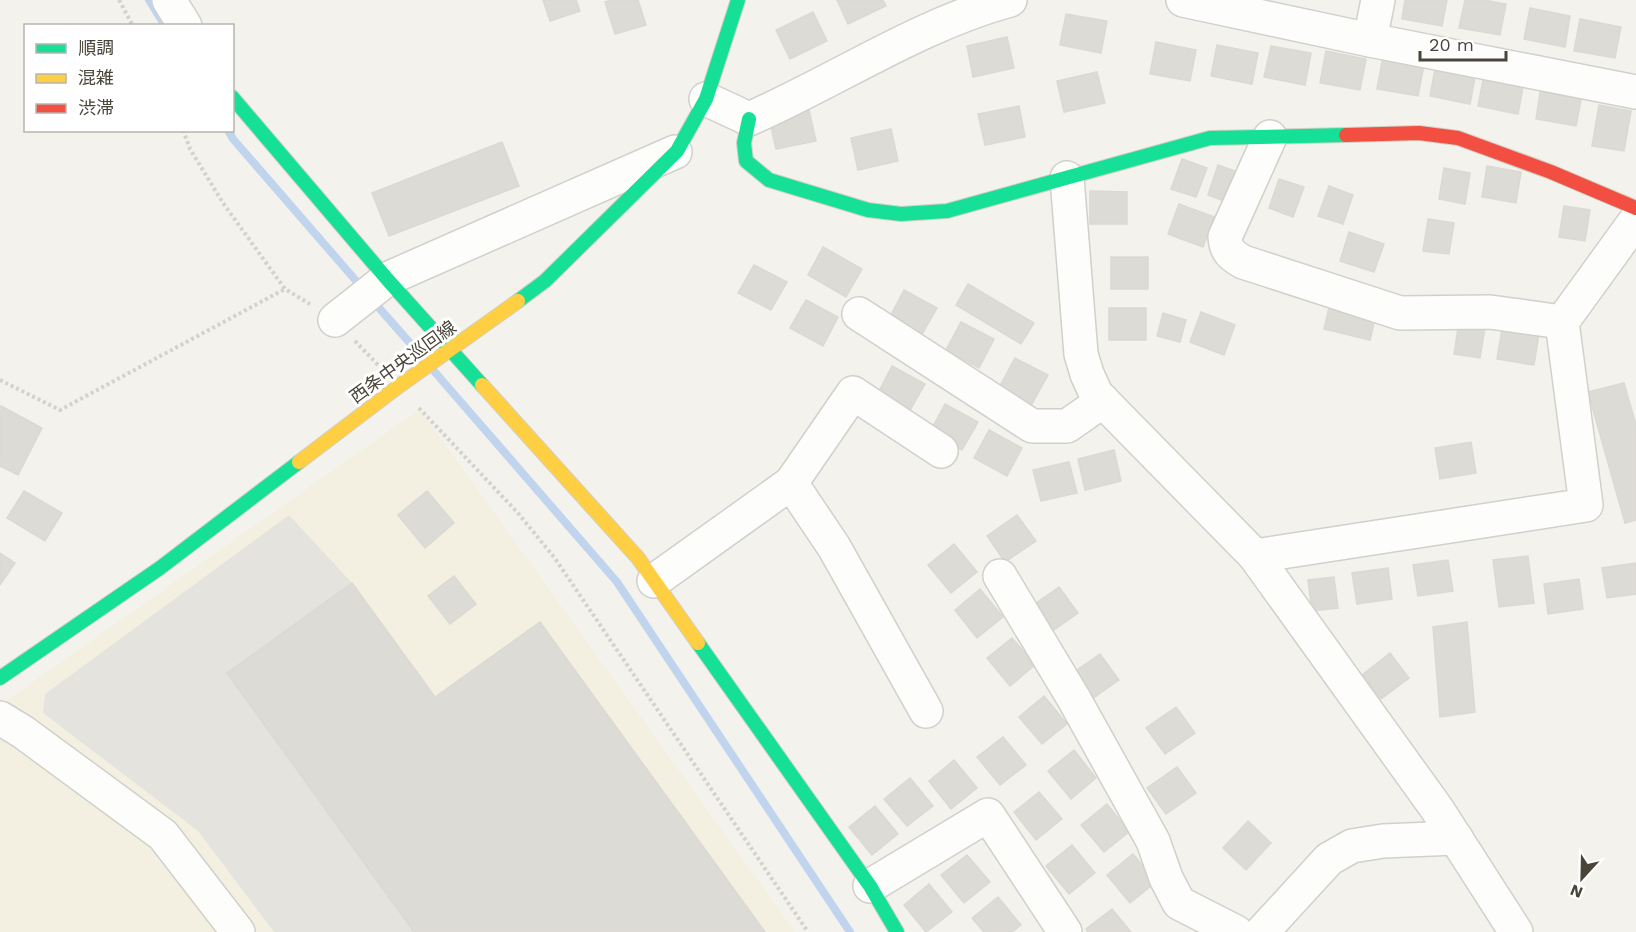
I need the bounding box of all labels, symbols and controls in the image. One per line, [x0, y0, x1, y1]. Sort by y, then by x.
legend [24, 24, 234, 132]
scale bar [1420, 24, 1506, 62]
text: 20 m [1429, 34, 1474, 55]
text: 順調 [78, 37, 114, 58]
text: 混雑 [78, 67, 114, 88]
text: 渋滞 [78, 97, 114, 118]
street label: 西条中央巡回線 [346, 316, 460, 407]
north arrow [1552, 848, 1612, 908]
text: N [1568, 880, 1586, 902]

